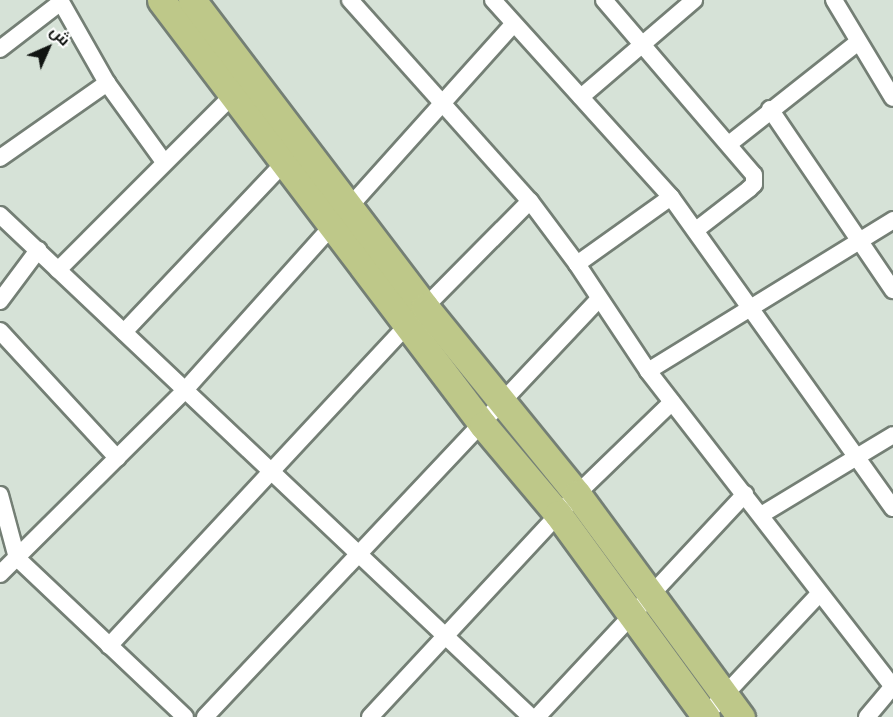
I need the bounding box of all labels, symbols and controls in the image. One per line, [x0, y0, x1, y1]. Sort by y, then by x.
north arrow [18, 18, 78, 78]
text: ش [46, 21, 75, 50]

